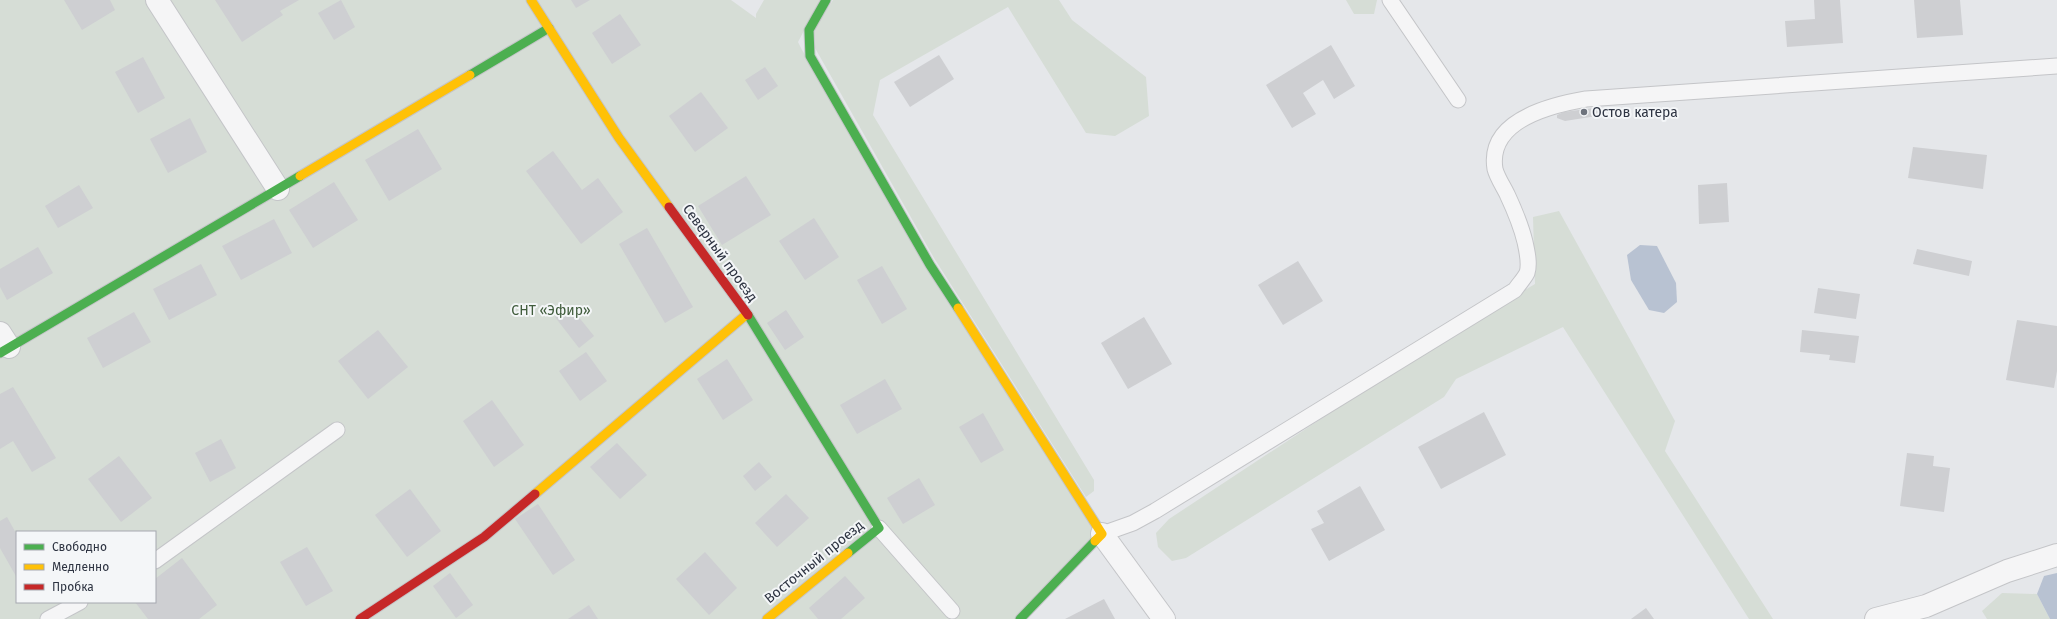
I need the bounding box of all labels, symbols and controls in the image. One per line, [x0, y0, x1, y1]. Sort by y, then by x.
place label: Остов катера [1592, 104, 1678, 121]
marker: Остов катера [1579, 107, 1589, 117]
street label: Северный проезд [679, 201, 761, 305]
park label: СНТ «Эфир» [511, 302, 591, 319]
street label: Восточный проезд [761, 517, 867, 607]
legend [16, 531, 156, 603]
text: Свободно [52, 540, 107, 554]
text: Медленно [52, 560, 109, 574]
text: Пробка [52, 580, 94, 594]

